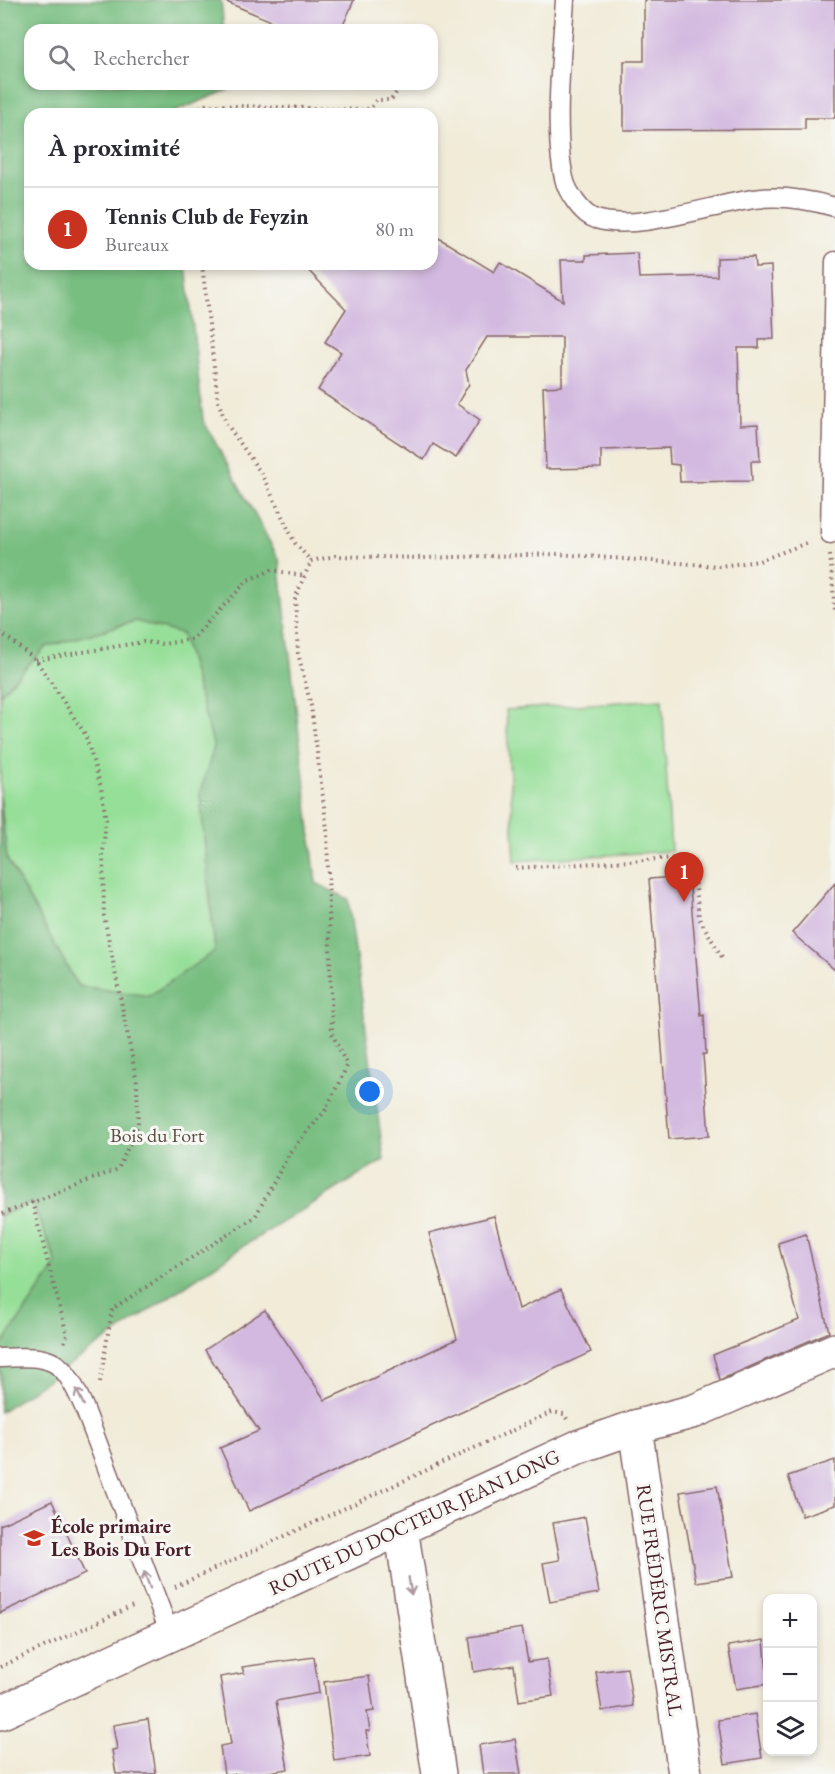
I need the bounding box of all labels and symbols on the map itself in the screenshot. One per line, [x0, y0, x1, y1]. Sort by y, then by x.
pin: 1 [664, 852, 704, 902]
your location [355, 1077, 384, 1106]
park label: Bois du Fort [110, 1122, 205, 1148]
one-way arrow [74, 1389, 86, 1407]
street label: ROUTE DU DOCTEUR JEAN LONG [264, 1443, 564, 1601]
street label: RUE FRÉDÉRIC MISTRAL [631, 1482, 689, 1718]
place label: École primaire Les Bois Du Fort [51, 1513, 191, 1562]
school or university icon: École primaire Les Bois Du Fort [22, 1526, 46, 1550]
one-way arrow [141, 1571, 152, 1590]
one-way arrow [405, 1576, 416, 1595]

